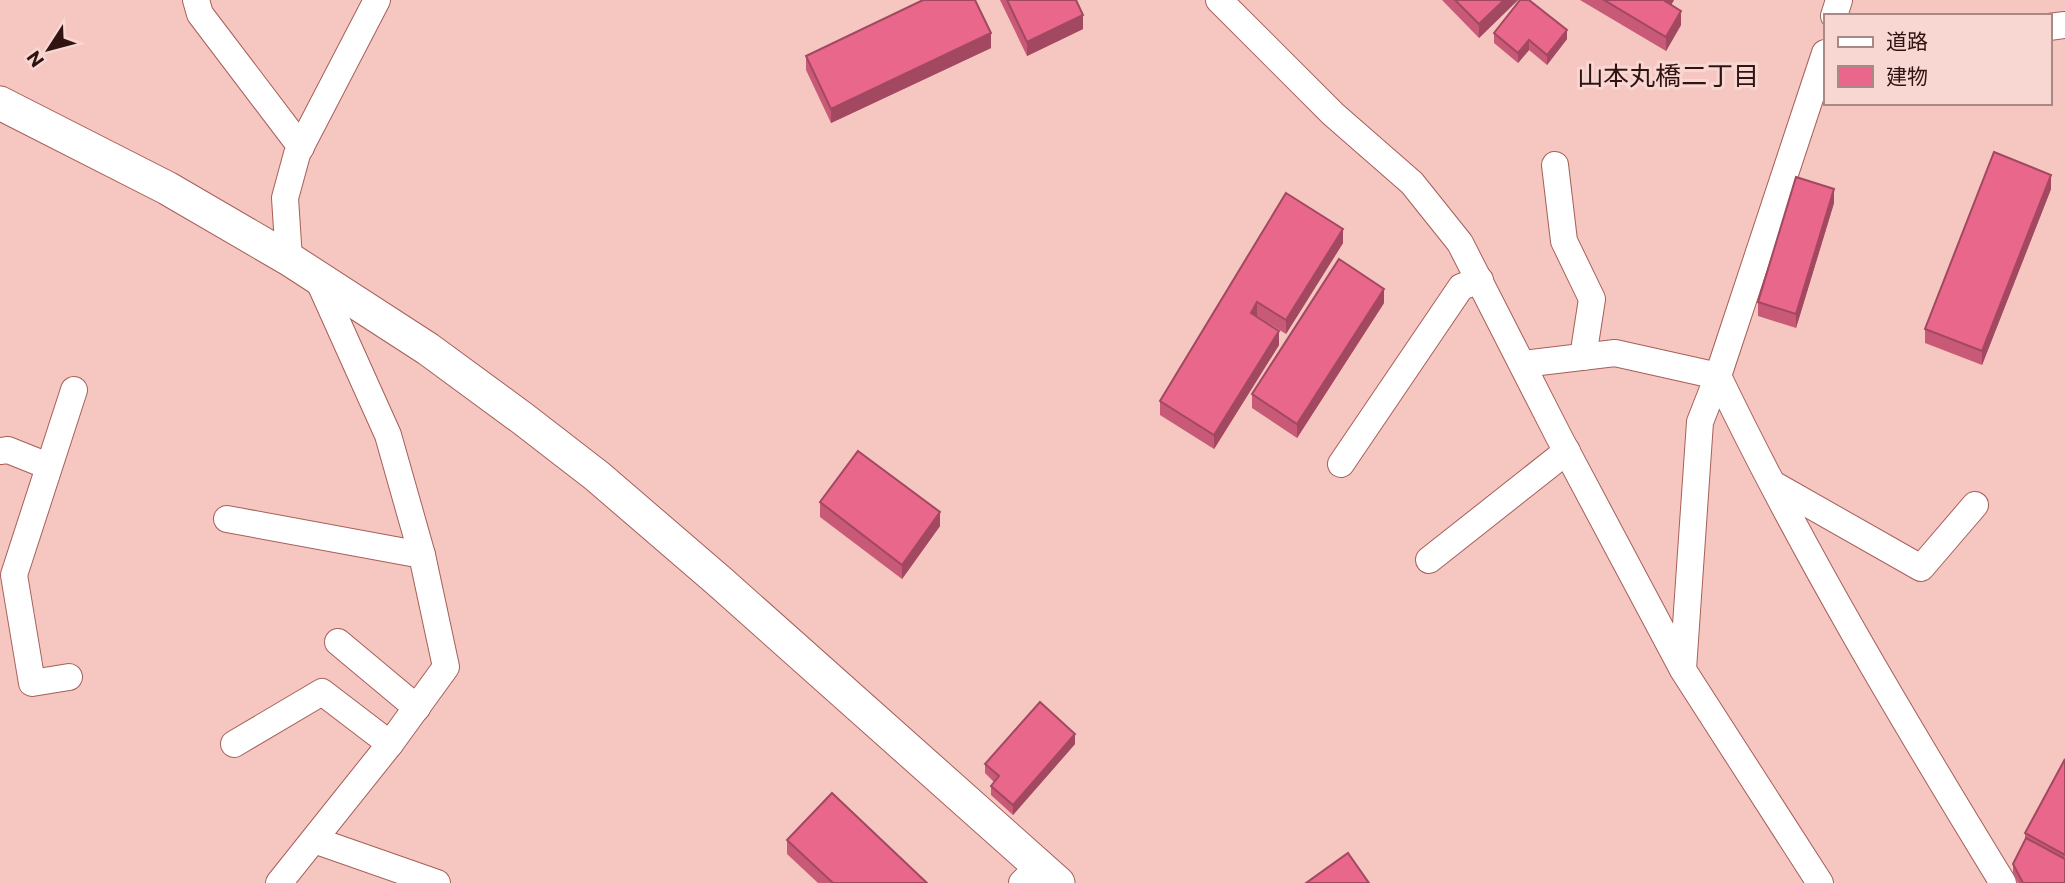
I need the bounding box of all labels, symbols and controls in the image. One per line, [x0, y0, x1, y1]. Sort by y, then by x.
north arrow [14, 14, 84, 84]
legend [1824, 14, 2051, 105]
text: 道路 [1886, 28, 1928, 53]
text: N [21, 47, 48, 72]
district label: 山本丸橋二丁目 [1577, 59, 1759, 90]
text: 建物 [1886, 63, 1928, 88]

